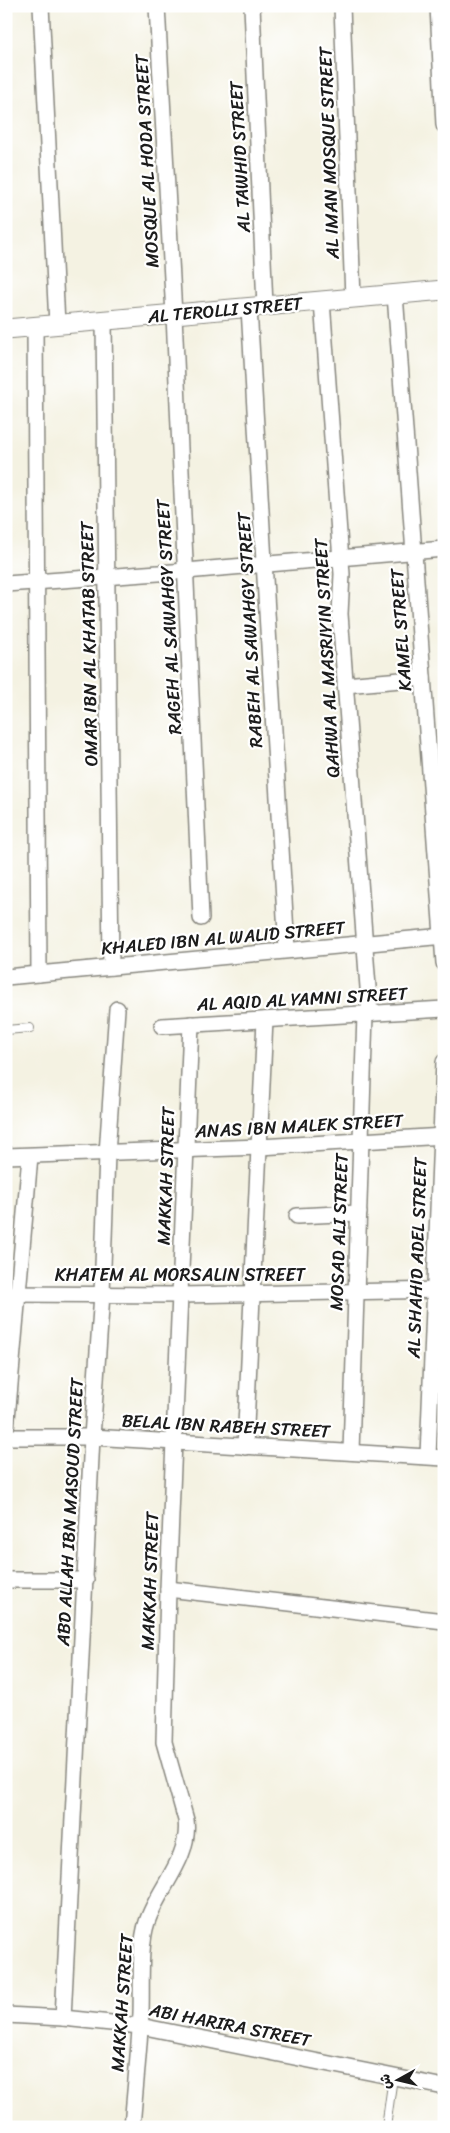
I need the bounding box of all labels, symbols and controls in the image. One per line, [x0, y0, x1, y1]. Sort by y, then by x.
street label: AL IMAN MOSQUE STREET [309, 45, 349, 261]
street label: MOSQUE AL HODA STREET [125, 52, 169, 269]
street label: AL TAWHID STREET [220, 79, 260, 234]
street label: AL TEROLLI STREET [146, 287, 304, 333]
street label: RAGEH AL SAWAHGY STREET [147, 498, 191, 735]
street label: RABEH AL SAWAHGY STREET [228, 510, 272, 749]
street label: OMAR IBN AL KHATAB STREET [71, 520, 107, 767]
street label: QAHWA AL MASRIYIN STREET [305, 537, 349, 778]
street label: KAMEL STREET [381, 567, 421, 692]
street label: KHALED IBN AL WALID STREET [100, 911, 348, 965]
street label: AL AQID AL YAMNI STREET [195, 977, 409, 1021]
street label: MAKKAH STREET [148, 1105, 184, 1246]
street label: ANAS IBN MALEK STREET [193, 1105, 405, 1147]
street label: MOSAD ALI STREET [320, 1151, 358, 1311]
street label: AL SHAHID ADEL STREET [397, 1156, 437, 1360]
street label: KHATEM AL MORSALIN STREET [55, 1259, 307, 1291]
street label: ABD ALLAH IBN MASOUD STREET [47, 1376, 93, 1648]
street label: BELAL IBN RABEH STREET [121, 1405, 332, 1447]
street label: MAKKAH STREET [132, 1510, 168, 1651]
street label: MAKKAH STREET [101, 1932, 143, 2073]
street label: ABI HARIRA STREET [146, 1993, 315, 2057]
north arrow [372, 2056, 422, 2106]
text: ش [372, 2072, 399, 2091]

